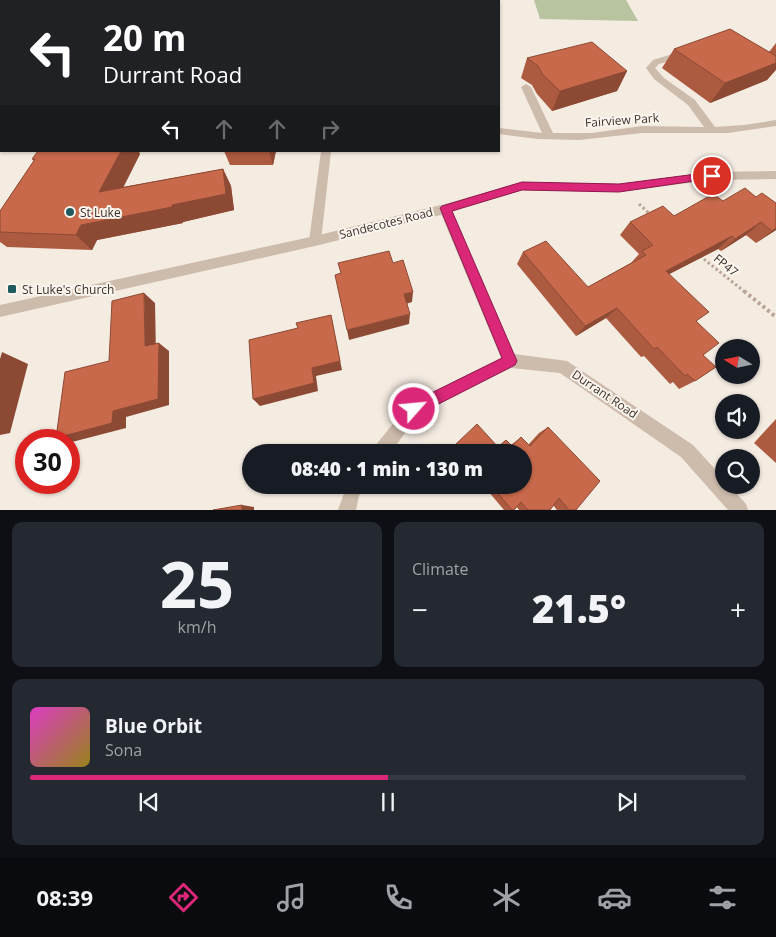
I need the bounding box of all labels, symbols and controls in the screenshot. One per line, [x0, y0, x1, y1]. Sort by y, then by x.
text: 20 m [103, 14, 186, 61]
icon: left [20, 20, 85, 85]
text: Durrant Road [103, 59, 242, 89]
street label: Fairview Park [584, 109, 660, 131]
icon: left [157, 115, 185, 143]
icon: ahead [210, 115, 238, 143]
icon: ahead [263, 115, 291, 143]
icon: right [316, 115, 344, 143]
pin [691, 155, 733, 197]
icon: arrive [698, 162, 726, 190]
street label: Sandecotes Road [337, 203, 435, 243]
place label: St Luke [80, 204, 121, 221]
marker: St Luke [64, 206, 76, 218]
street label: FP47 [710, 250, 742, 280]
place label: St Luke's Church [22, 281, 114, 298]
marker: St Luke's Church [6, 283, 18, 295]
north arrow [715, 339, 760, 384]
map controls [715, 339, 760, 494]
street label: Durrant Road [569, 366, 641, 422]
position arrow [387, 382, 439, 434]
button: sound [715, 394, 760, 439]
speed limit sign: 30 [15, 429, 80, 494]
button: search [715, 449, 760, 494]
text: 08:40 · 1 min · 130 m [291, 456, 483, 482]
text: 25 [160, 539, 234, 627]
text: Climate [412, 558, 469, 580]
text: 21.5° [532, 582, 626, 634]
text: − [412, 590, 428, 628]
text: + [730, 590, 746, 628]
text: km/h [178, 616, 216, 638]
text: Blue Orbit [105, 713, 202, 739]
text: Sona [105, 739, 142, 761]
icon: previous [135, 788, 163, 816]
icon: pause [374, 788, 402, 816]
icon: next [613, 788, 641, 816]
icon: directions [166, 880, 201, 915]
icon: music [274, 880, 309, 915]
icon: phone [381, 880, 416, 915]
icon: climate [489, 880, 524, 915]
icon: car [597, 880, 632, 915]
icon: filters [705, 880, 740, 915]
text: 08:39 [36, 882, 93, 912]

